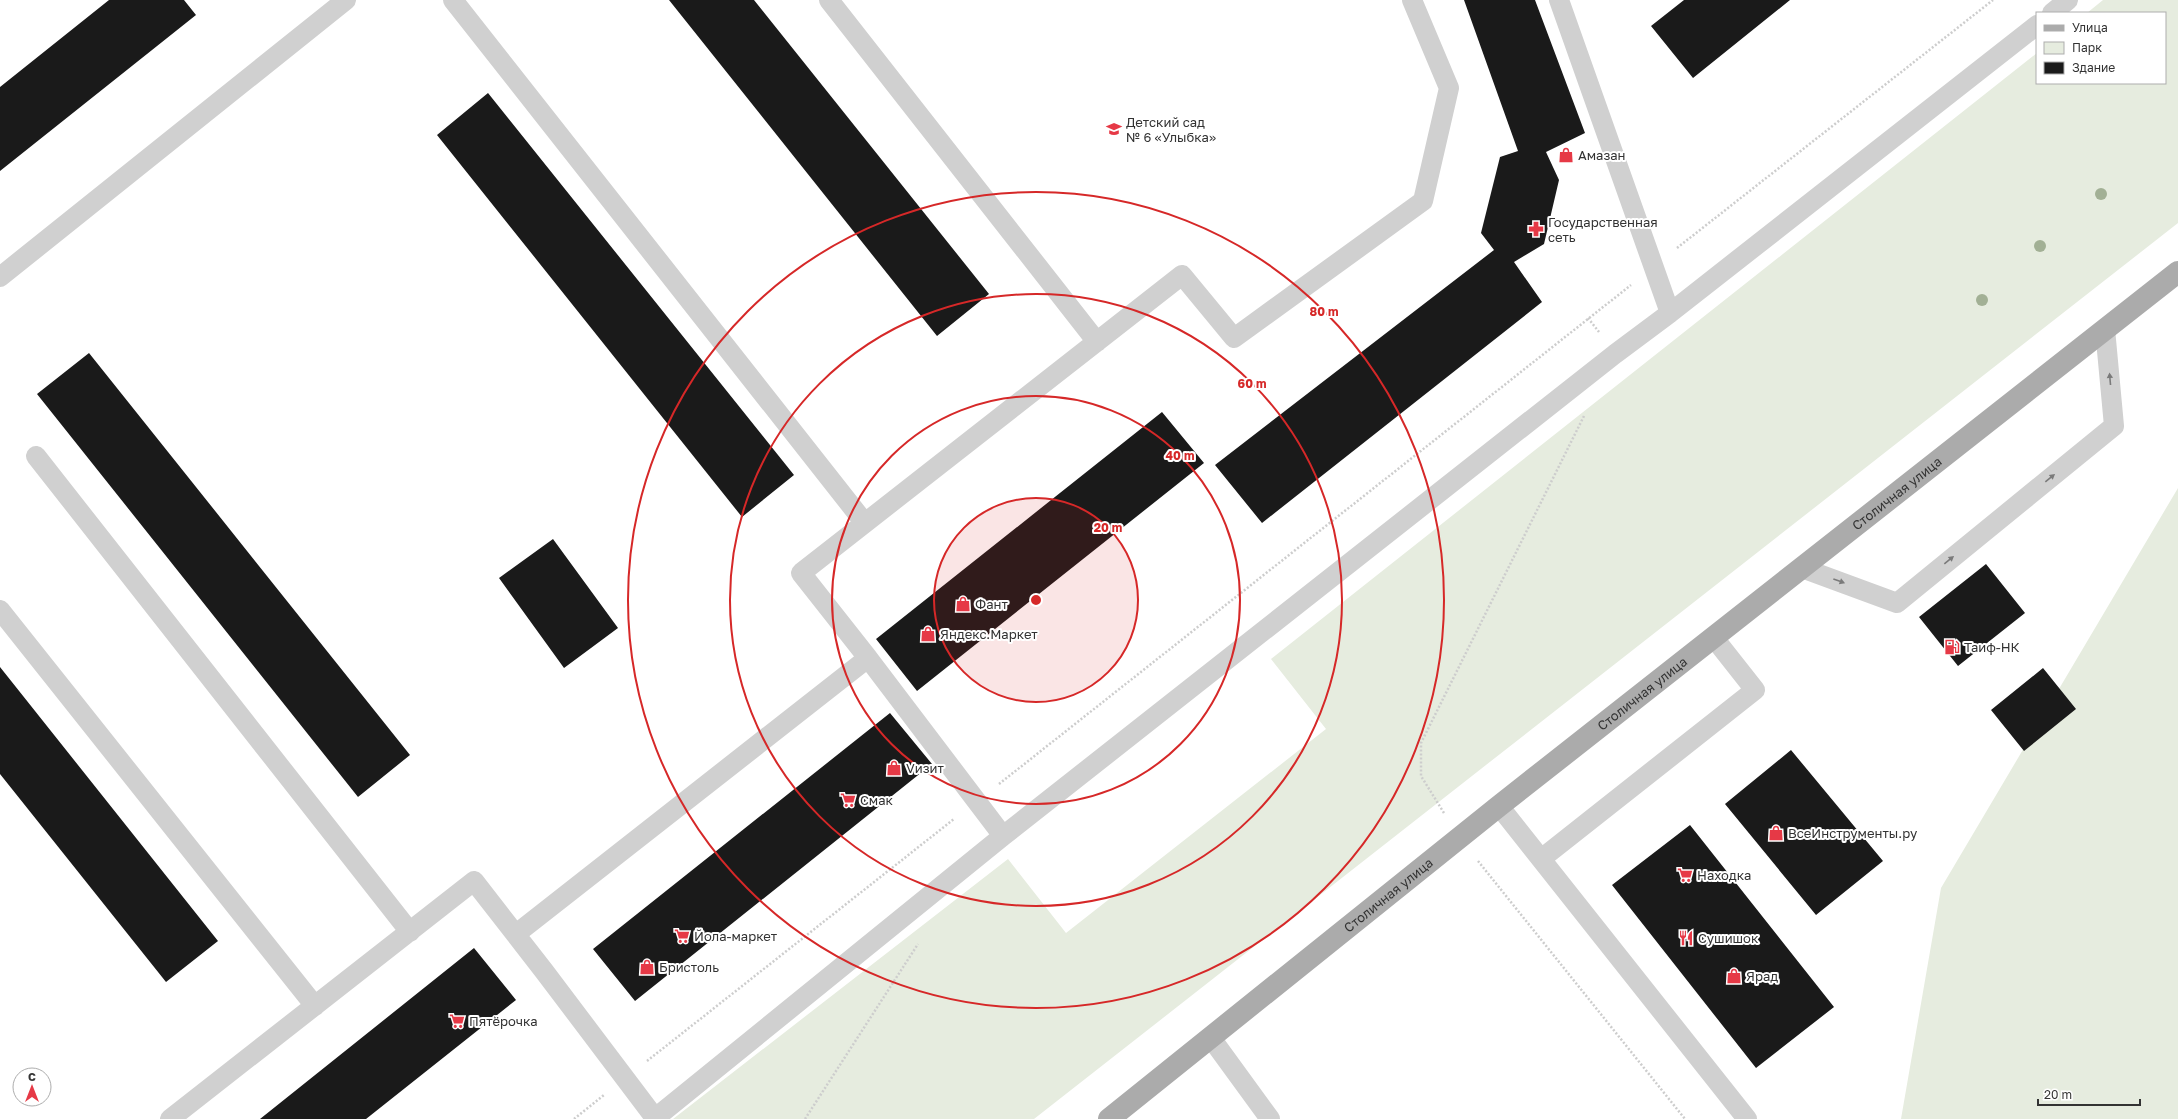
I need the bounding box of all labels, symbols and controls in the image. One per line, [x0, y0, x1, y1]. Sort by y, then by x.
legend [2036, 12, 2166, 84]
text: Улица [2072, 20, 2108, 35]
text: Парк [2072, 40, 2102, 55]
text: Здание [2072, 60, 2115, 75]
place label: Детский сад № 6 «Улыбка» [1126, 114, 1216, 145]
school or university icon: Детский сад № 6 «Улыбка» [1105, 120, 1123, 138]
shop icon: Амазан [1557, 146, 1575, 164]
place label: Амазан [1578, 147, 1626, 163]
place label: Государственная сеть [1548, 214, 1658, 245]
pharmacy icon: Государственная сеть [1527, 220, 1545, 238]
text: 80 m [1310, 304, 1338, 319]
one-way arrow [2106, 373, 2113, 385]
text: 60 m [1238, 376, 1266, 391]
text: 40 m [1166, 448, 1194, 463]
street label: Столичная улица [1849, 453, 1945, 533]
one-way arrow [2045, 474, 2056, 482]
text: 20 m [1094, 520, 1122, 535]
one-way arrow [1944, 556, 1955, 565]
one-way arrow [1833, 579, 1845, 585]
centre of rings [1029, 593, 1043, 607]
shop icon: Фант [954, 595, 972, 613]
place label: Фант [975, 596, 1008, 612]
shop icon: Яндекс.Маркет [919, 625, 937, 643]
place label: Яндекс.Маркет [940, 626, 1038, 642]
fuel station icon: Таиф-НК [1943, 638, 1961, 656]
place label: Таиф-НК [1964, 639, 2020, 655]
street label: Столичная улица [1594, 653, 1690, 734]
shop icon: Vизит [885, 759, 903, 777]
place label: Vизит [906, 760, 944, 776]
supermarket icon: Смак [839, 791, 857, 809]
place label: Смак [860, 792, 894, 808]
shop icon: ВсеИнструменты.ру [1767, 824, 1785, 842]
place label: ВсеИнструменты.ру [1788, 825, 1918, 841]
street label: Столичная улица [1340, 854, 1436, 935]
supermarket icon: Находка [1676, 866, 1694, 884]
place label: Находка [1697, 867, 1751, 883]
supermarket icon: Йола-маркет [673, 927, 691, 945]
place label: Йола-маркет [694, 928, 778, 944]
restaurant icon: Сушишок [1677, 929, 1695, 947]
place label: Сушишок [1698, 930, 1759, 946]
shop icon: Бристоль [638, 958, 656, 976]
place label: Бристоль [659, 959, 719, 975]
shop icon: Ярад [1725, 967, 1743, 985]
place label: Ярад [1746, 968, 1778, 984]
supermarket icon: Пятёрочка [448, 1012, 466, 1030]
place label: Пятёрочка [469, 1013, 538, 1029]
north arrow [12, 1067, 52, 1107]
text: С [28, 1070, 36, 1083]
scale bar [2038, 1081, 2140, 1107]
text: 20 m [2044, 1087, 2072, 1102]

